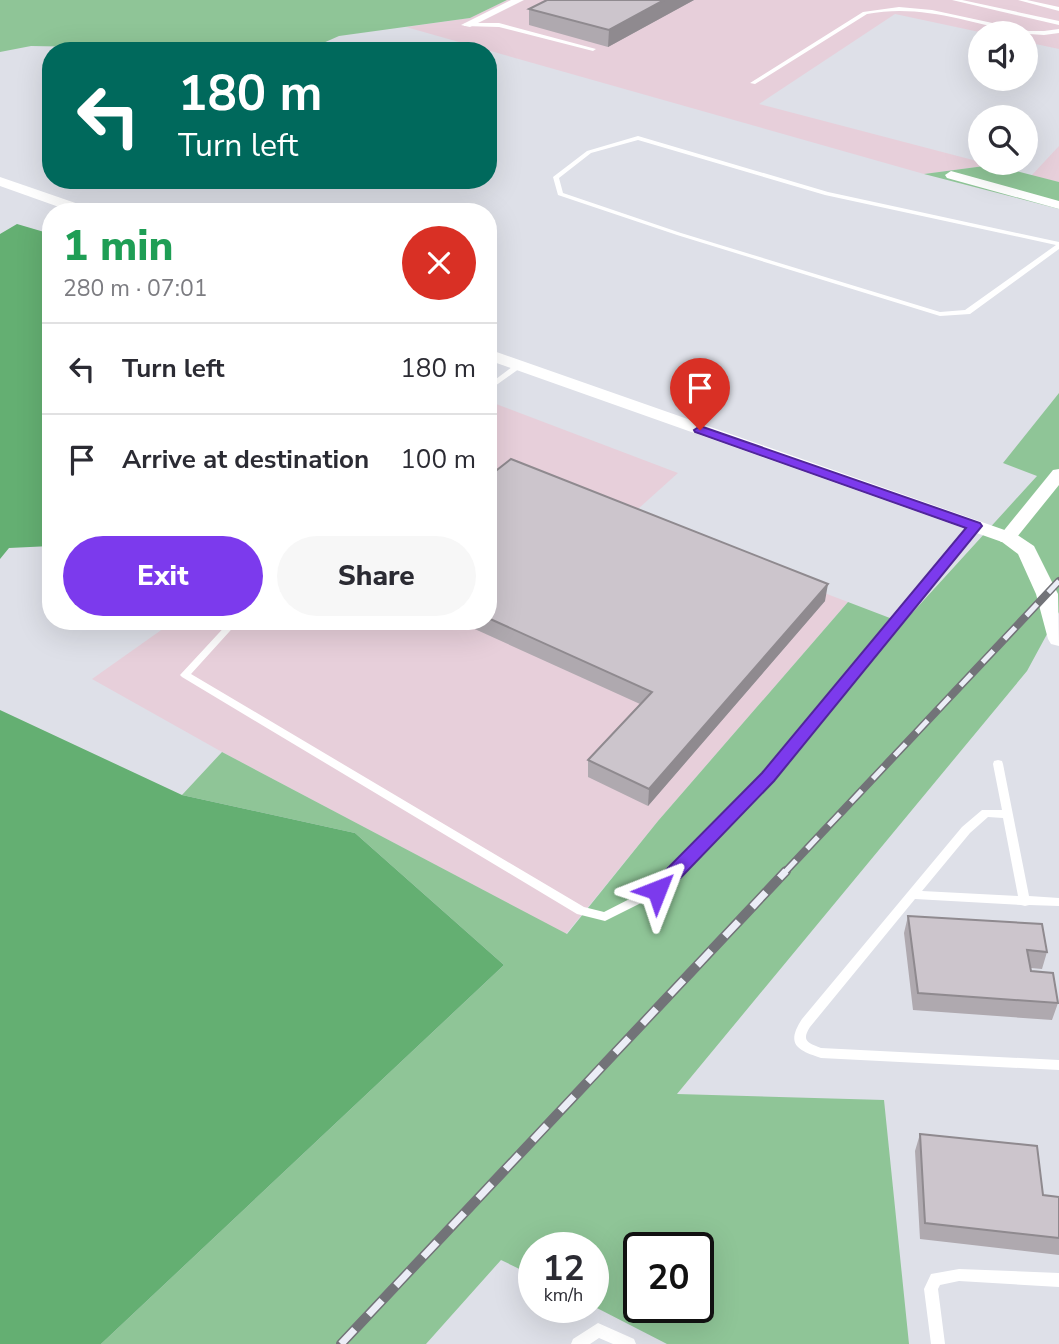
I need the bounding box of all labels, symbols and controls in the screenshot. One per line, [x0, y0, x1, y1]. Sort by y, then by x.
map controls [968, 21, 1038, 175]
button: sound [968, 21, 1038, 91]
text: 180 m [178, 60, 322, 127]
icon: left [63, 70, 154, 161]
button: search [968, 105, 1038, 175]
text: Turn left [178, 124, 298, 167]
text: 1 min [63, 218, 173, 275]
button: close [402, 226, 476, 300]
text: 280 m · 07:01 [63, 273, 208, 304]
icon: left [63, 350, 101, 388]
text: Turn left [122, 351, 225, 386]
text: 180 m [400, 351, 476, 386]
pin [670, 358, 730, 430]
icon: arrive [681, 369, 719, 407]
icon: arrive [63, 441, 101, 479]
text: Arrive at destination [122, 442, 369, 477]
text: 100 m [400, 442, 476, 477]
button: Exit [63, 536, 263, 616]
button: Share [277, 536, 476, 616]
position arrow [620, 853, 694, 927]
speed limit sign: 20 [623, 1232, 714, 1323]
text: 12 [542, 1245, 585, 1292]
text: km/h [544, 1283, 583, 1307]

